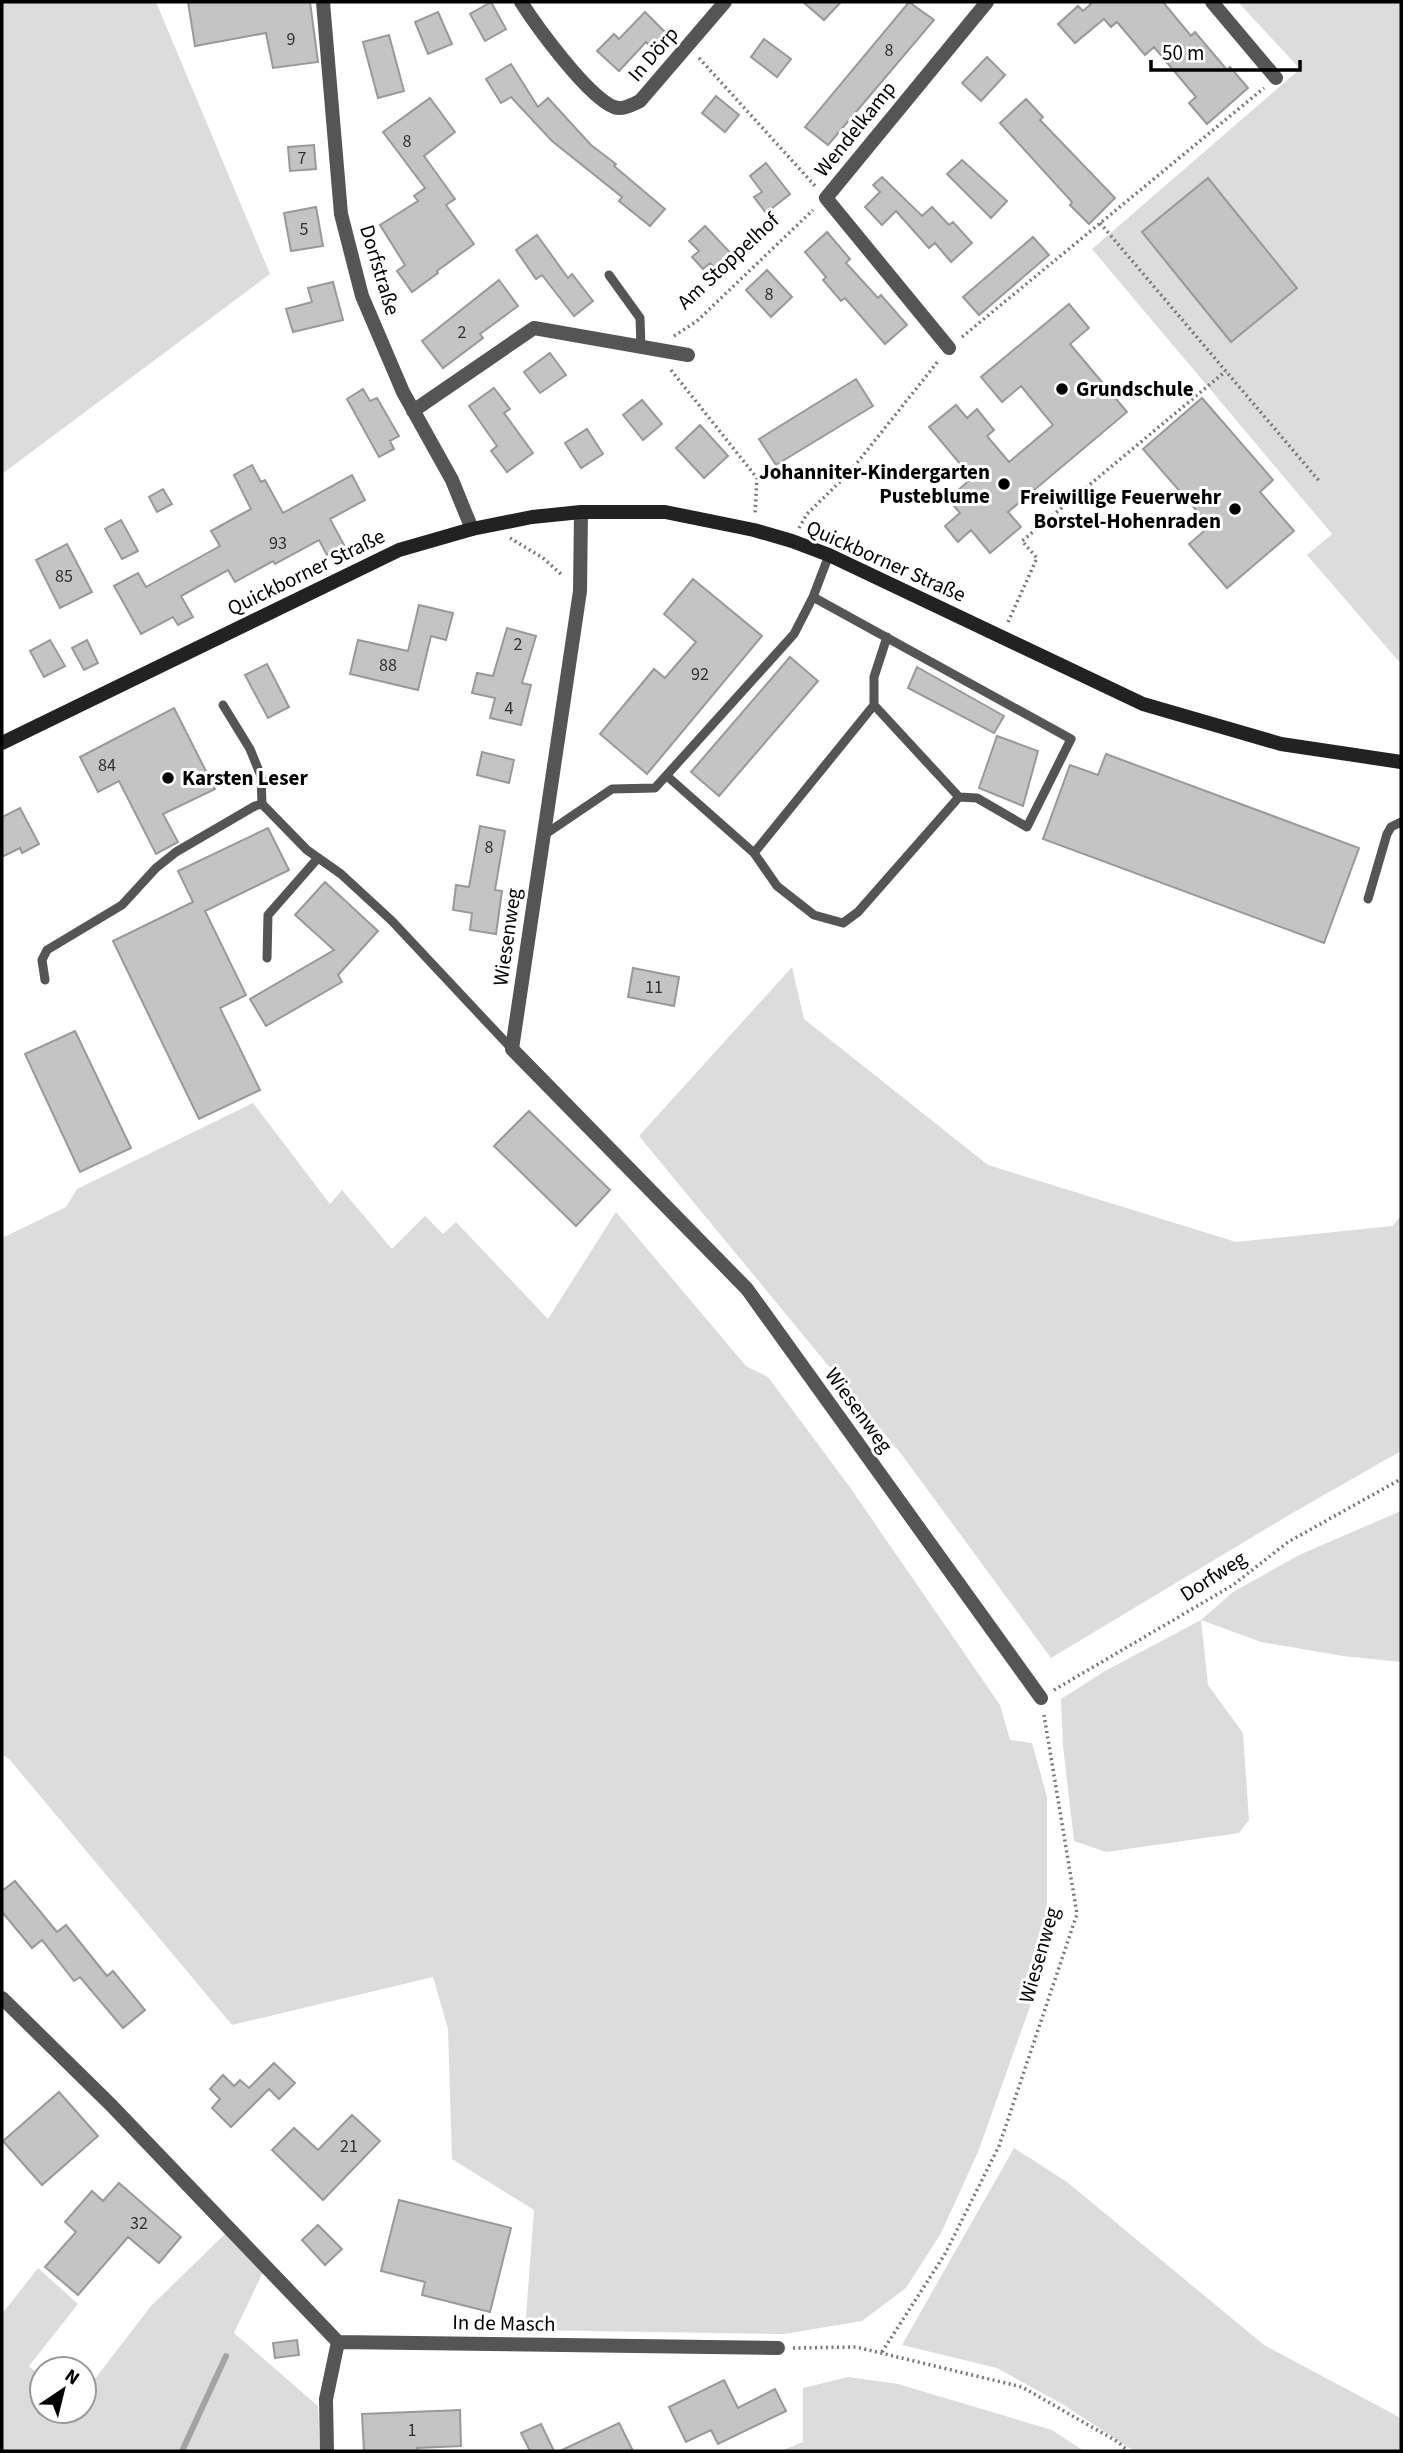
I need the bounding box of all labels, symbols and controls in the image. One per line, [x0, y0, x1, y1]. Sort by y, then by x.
street label: In Dörp [621, 20, 685, 88]
house number: 9 [287, 27, 296, 52]
scale bar [1151, 28, 1300, 72]
house number: 8 [885, 38, 894, 63]
text: 50 m [1162, 38, 1204, 68]
street label: Wendelkamp [807, 75, 903, 183]
house number: 8 [403, 129, 412, 154]
house number: 7 [298, 146, 307, 171]
street label: Am Stoppelhof [670, 205, 786, 316]
house number: 5 [300, 217, 309, 242]
street label: Dorfstraße [352, 221, 408, 319]
house number: 8 [765, 282, 774, 307]
house number: 2 [458, 320, 467, 345]
place label: Grundschule [1076, 374, 1194, 404]
marker: Grundschule [1054, 381, 1070, 397]
place label: Johanniter-Kindergarten Pusteblume [759, 457, 990, 511]
marker: Johanniter-Kindergarten Pusteblume [996, 476, 1012, 492]
place label: Freiwillige Feuerwehr Borstel-Hohenraden [1020, 482, 1222, 536]
marker: Freiwillige Feuerwehr Borstel-Hohenraden [1227, 501, 1243, 517]
street label: Quickborner Straße [801, 512, 971, 610]
street label: Quickborner Straße [222, 521, 390, 623]
house number: 93 [269, 531, 287, 556]
house number: 85 [55, 564, 73, 589]
house number: 2 [514, 632, 523, 657]
house number: 88 [379, 653, 397, 678]
house number: 92 [691, 662, 709, 687]
house number: 4 [505, 696, 514, 721]
house number: 84 [98, 753, 116, 778]
place label: Karsten Leser [182, 763, 308, 793]
marker: Karsten Leser [160, 770, 176, 786]
house number: 8 [485, 835, 494, 860]
street label: Wiesenweg [485, 886, 529, 988]
house number: 11 [645, 975, 663, 1000]
street label: Wiesenweg [818, 1361, 900, 1459]
street label: Dorfweg [1174, 1543, 1252, 1609]
street label: Wiesenweg [1011, 1903, 1067, 2007]
house number: 21 [340, 2134, 358, 2159]
house number: 32 [130, 2211, 148, 2236]
street label: In de Masch [452, 2307, 556, 2339]
north arrow [28, 2355, 98, 2425]
text: N [59, 2363, 85, 2392]
house number: 1 [408, 2418, 416, 2443]

